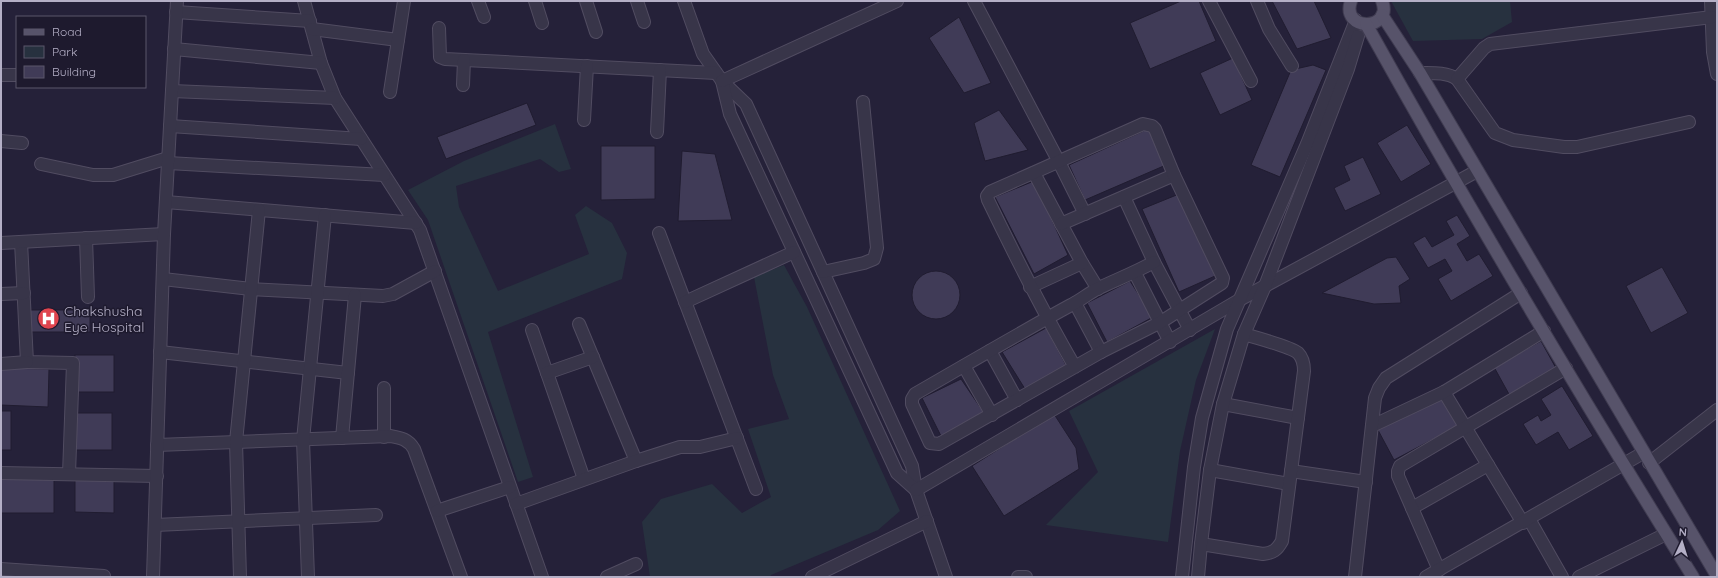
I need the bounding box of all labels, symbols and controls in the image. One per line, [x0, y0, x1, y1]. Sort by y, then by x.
legend [16, 16, 146, 88]
text: Road [52, 24, 82, 39]
text: Park [52, 44, 77, 59]
text: Building [52, 64, 96, 79]
place label: Chakshusha Eye Hospital [64, 302, 144, 336]
hospital icon: Chakshusha Eye Hospital [35, 306, 61, 332]
north arrow [1662, 522, 1702, 562]
text: N [1678, 525, 1687, 539]

